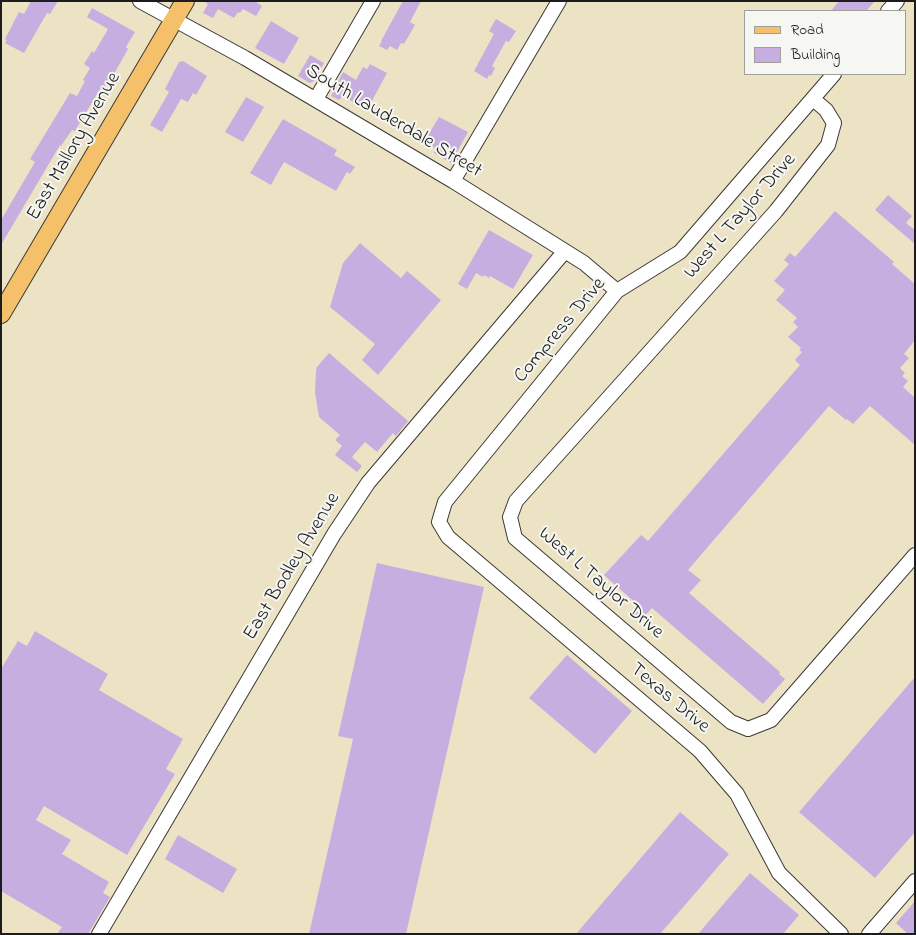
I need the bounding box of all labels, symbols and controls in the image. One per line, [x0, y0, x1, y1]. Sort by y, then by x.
legend [744, 10, 906, 75]
text: Road [791, 19, 824, 41]
text: Building [791, 44, 840, 66]
street label: South Lauderdale Street [300, 60, 486, 184]
street label: East Mallory Avenue [23, 69, 127, 225]
street label: West L Taylor Drive [680, 149, 802, 285]
street label: Compress Drive [510, 273, 612, 389]
street label: East Bodley Avenue [239, 489, 347, 645]
street label: West L Taylor Drive [532, 523, 668, 645]
street label: Texas Drive [624, 659, 714, 739]

